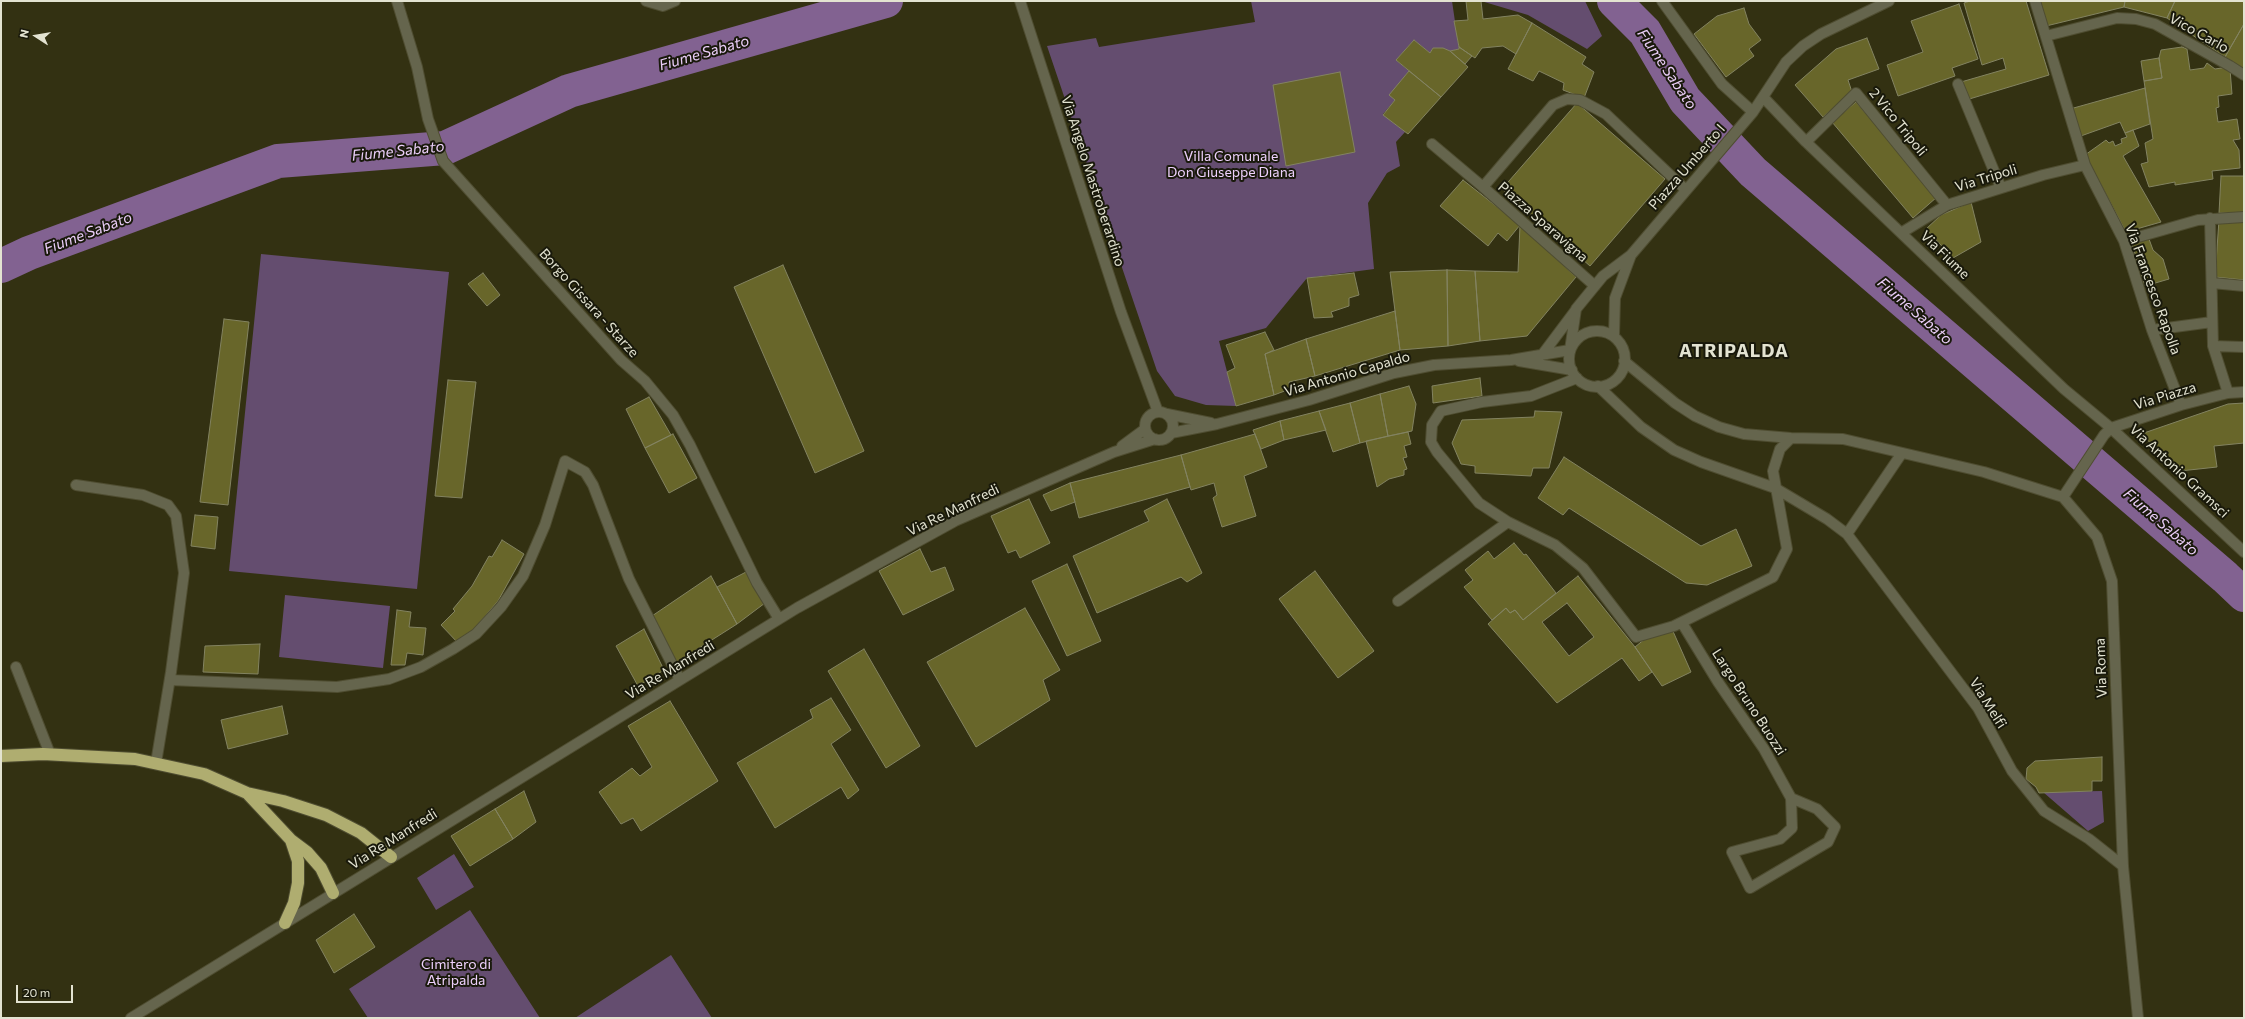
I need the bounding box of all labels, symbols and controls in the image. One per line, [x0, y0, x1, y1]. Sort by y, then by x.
street label: Vico Carlo [2166, 10, 2232, 56]
north arrow [16, 16, 56, 56]
water label: Fiume Sabato [1634, 25, 1700, 113]
text: N [17, 28, 31, 39]
water label: Fiume Sabato [657, 32, 751, 74]
street label: 2 Vico Tripoli [1866, 85, 1930, 159]
street label: Via Angelo Mastroberardino [1057, 93, 1129, 269]
street label: Piazza Umberto I [1645, 121, 1729, 213]
water label: Fiume Sabato [351, 137, 445, 165]
park label: Villa Comunale Don Giuseppe Diana [1167, 148, 1295, 180]
street label: Via Tripoli [1953, 161, 2019, 195]
street label: Piazza Sparavigna [1495, 178, 1591, 266]
water label: Fiume Sabato [41, 208, 135, 258]
street label: Via Francesco Rapolla [2121, 221, 2185, 357]
street label: Via Fiume [1917, 227, 1973, 283]
street label: Borgo Gissara - Starze [536, 245, 642, 361]
water label: Fiume Sabato [1874, 274, 1956, 348]
district label: ATRIPALDA [1679, 340, 1789, 362]
street label: Via Antonio Capaldo [1282, 348, 1412, 400]
street label: Via Piazza [2132, 379, 2198, 413]
street label: Via Antonio Gramsci [2126, 421, 2232, 521]
street label: Via Re Manfredi [904, 480, 1002, 540]
water label: Fiume Sabato [2120, 485, 2202, 559]
street label: Via Re Manfredi [622, 637, 718, 703]
street label: Via Roma [2092, 638, 2110, 698]
street label: Largo Bruno Buozzi [1708, 646, 1790, 758]
street label: Via Melfi [1966, 675, 2010, 731]
street label: Via Re Manfredi [346, 805, 440, 873]
park label: Cimitero di Atripalda [421, 956, 491, 988]
scale bar [18, 977, 75, 1003]
text: 20 m [23, 985, 50, 999]

